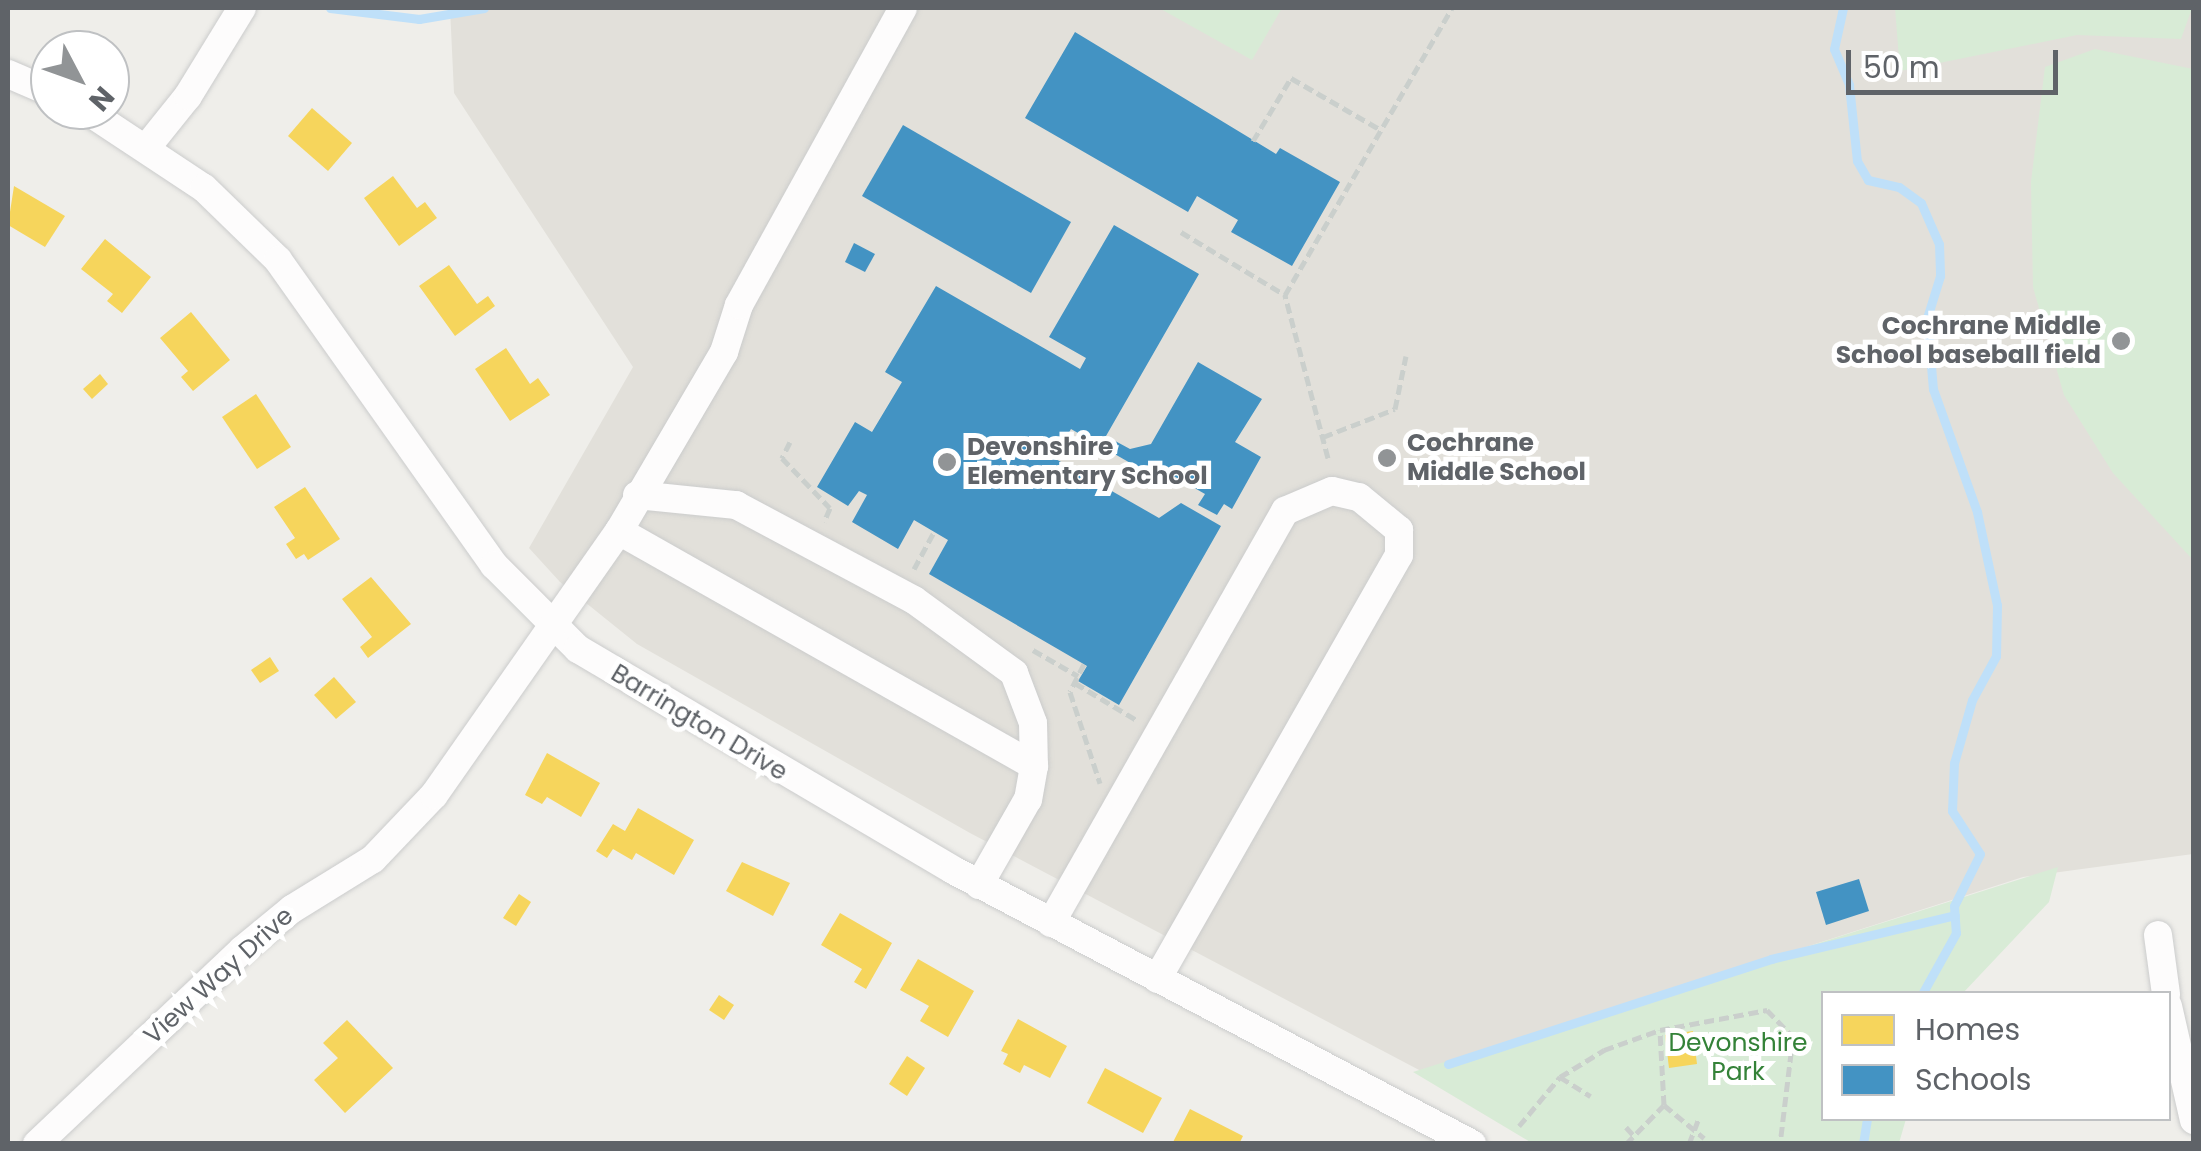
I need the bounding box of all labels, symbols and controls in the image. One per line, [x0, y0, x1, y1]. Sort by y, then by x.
north arrow [30, 30, 130, 130]
scale bar [1851, 30, 2064, 92]
text: 50 m [1863, 46, 1940, 89]
text: N [80, 78, 123, 119]
place label: Cochrane Middle School baseball field [1836, 312, 2101, 371]
marker: Cochrane Middle School baseball field [2110, 330, 2132, 352]
place label: Cochrane Middle School [1407, 429, 1586, 488]
place label: Devonshire Elementary School [967, 433, 1208, 492]
marker: Cochrane Middle School [1376, 447, 1398, 469]
marker: Devonshire Elementary School [936, 451, 958, 473]
street label: Barrington Drive [605, 659, 793, 787]
street label: View Way Drive [138, 901, 300, 1051]
legend [1821, 991, 2171, 1121]
text: Homes [1915, 1008, 2020, 1051]
park label: Devonshire Park [1668, 1029, 1808, 1088]
text: Schools [1915, 1058, 2031, 1101]

